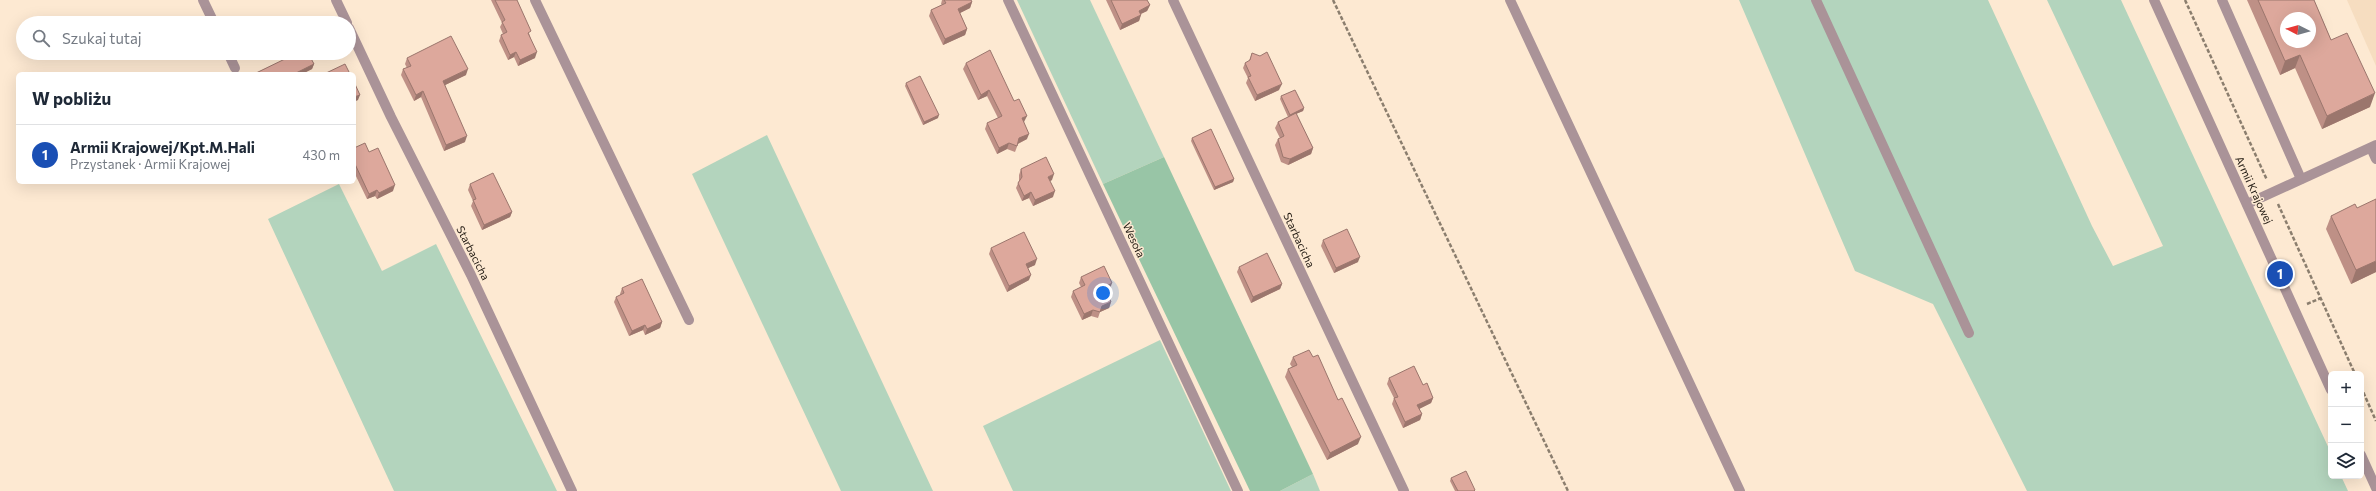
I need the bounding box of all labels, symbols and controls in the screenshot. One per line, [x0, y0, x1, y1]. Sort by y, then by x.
north arrow [2280, 12, 2316, 48]
search box [16, 16, 356, 60]
icon: search [30, 27, 52, 49]
text: Szukaj tutaj [62, 29, 142, 47]
text: W pobliżu [32, 88, 111, 109]
text: Armii Krajowej/Kpt.M.Hali [70, 138, 255, 156]
text: 1 [42, 147, 48, 163]
text: 430 m [302, 147, 340, 163]
street label: Armii Krajowej [2233, 154, 2276, 226]
text: Przystanek · Armii Krajowej [70, 156, 230, 172]
street label: Starbacicha [1281, 210, 1318, 269]
street label: Wesoła [1121, 220, 1148, 259]
street label: Starbacicha [454, 224, 493, 282]
pin: 1 [2267, 259, 2293, 289]
your location [1093, 283, 1113, 303]
map controls [2328, 371, 2364, 479]
button: + [2328, 371, 2364, 407]
button: − [2328, 407, 2364, 443]
button: layers [2328, 443, 2364, 479]

